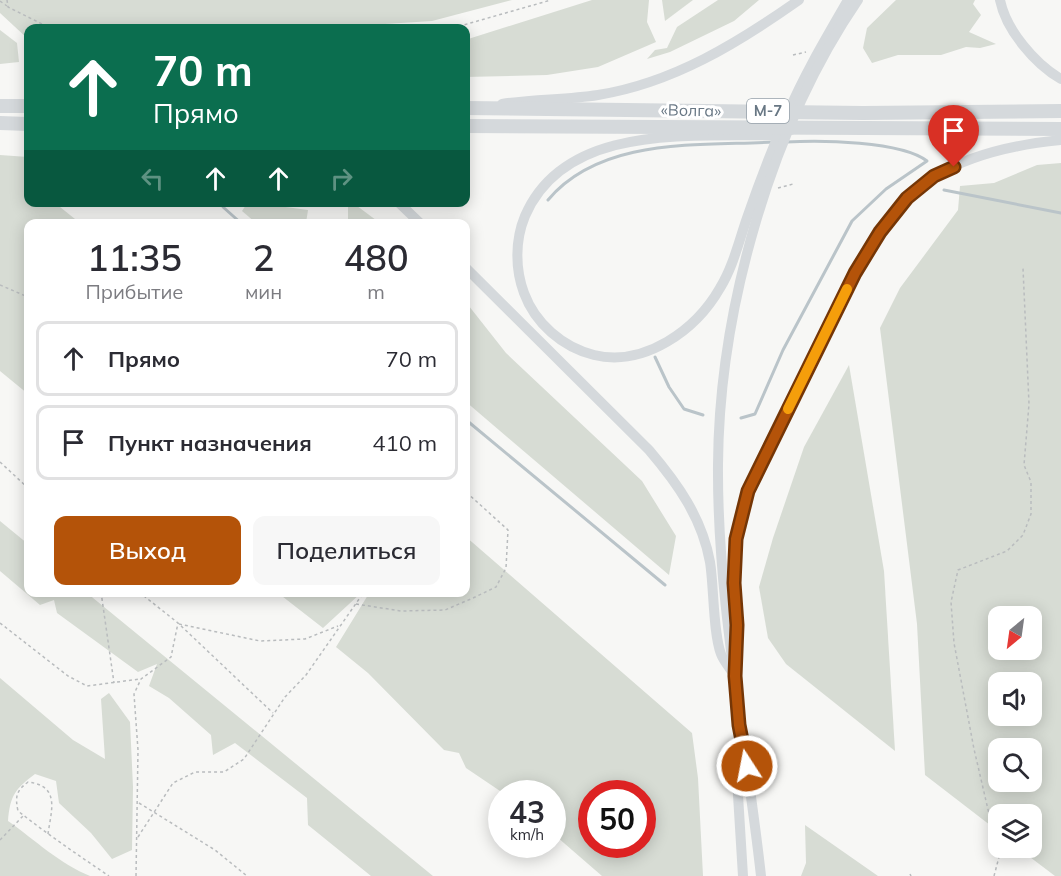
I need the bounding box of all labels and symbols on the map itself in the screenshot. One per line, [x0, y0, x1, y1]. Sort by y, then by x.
street label: «Волга» [661, 99, 721, 121]
road number: М-7 [747, 99, 789, 123]
pin [928, 105, 979, 167]
north arrow [988, 606, 1042, 660]
position arrow [715, 734, 779, 798]
speed limit sign: 50 [578, 780, 656, 858]

